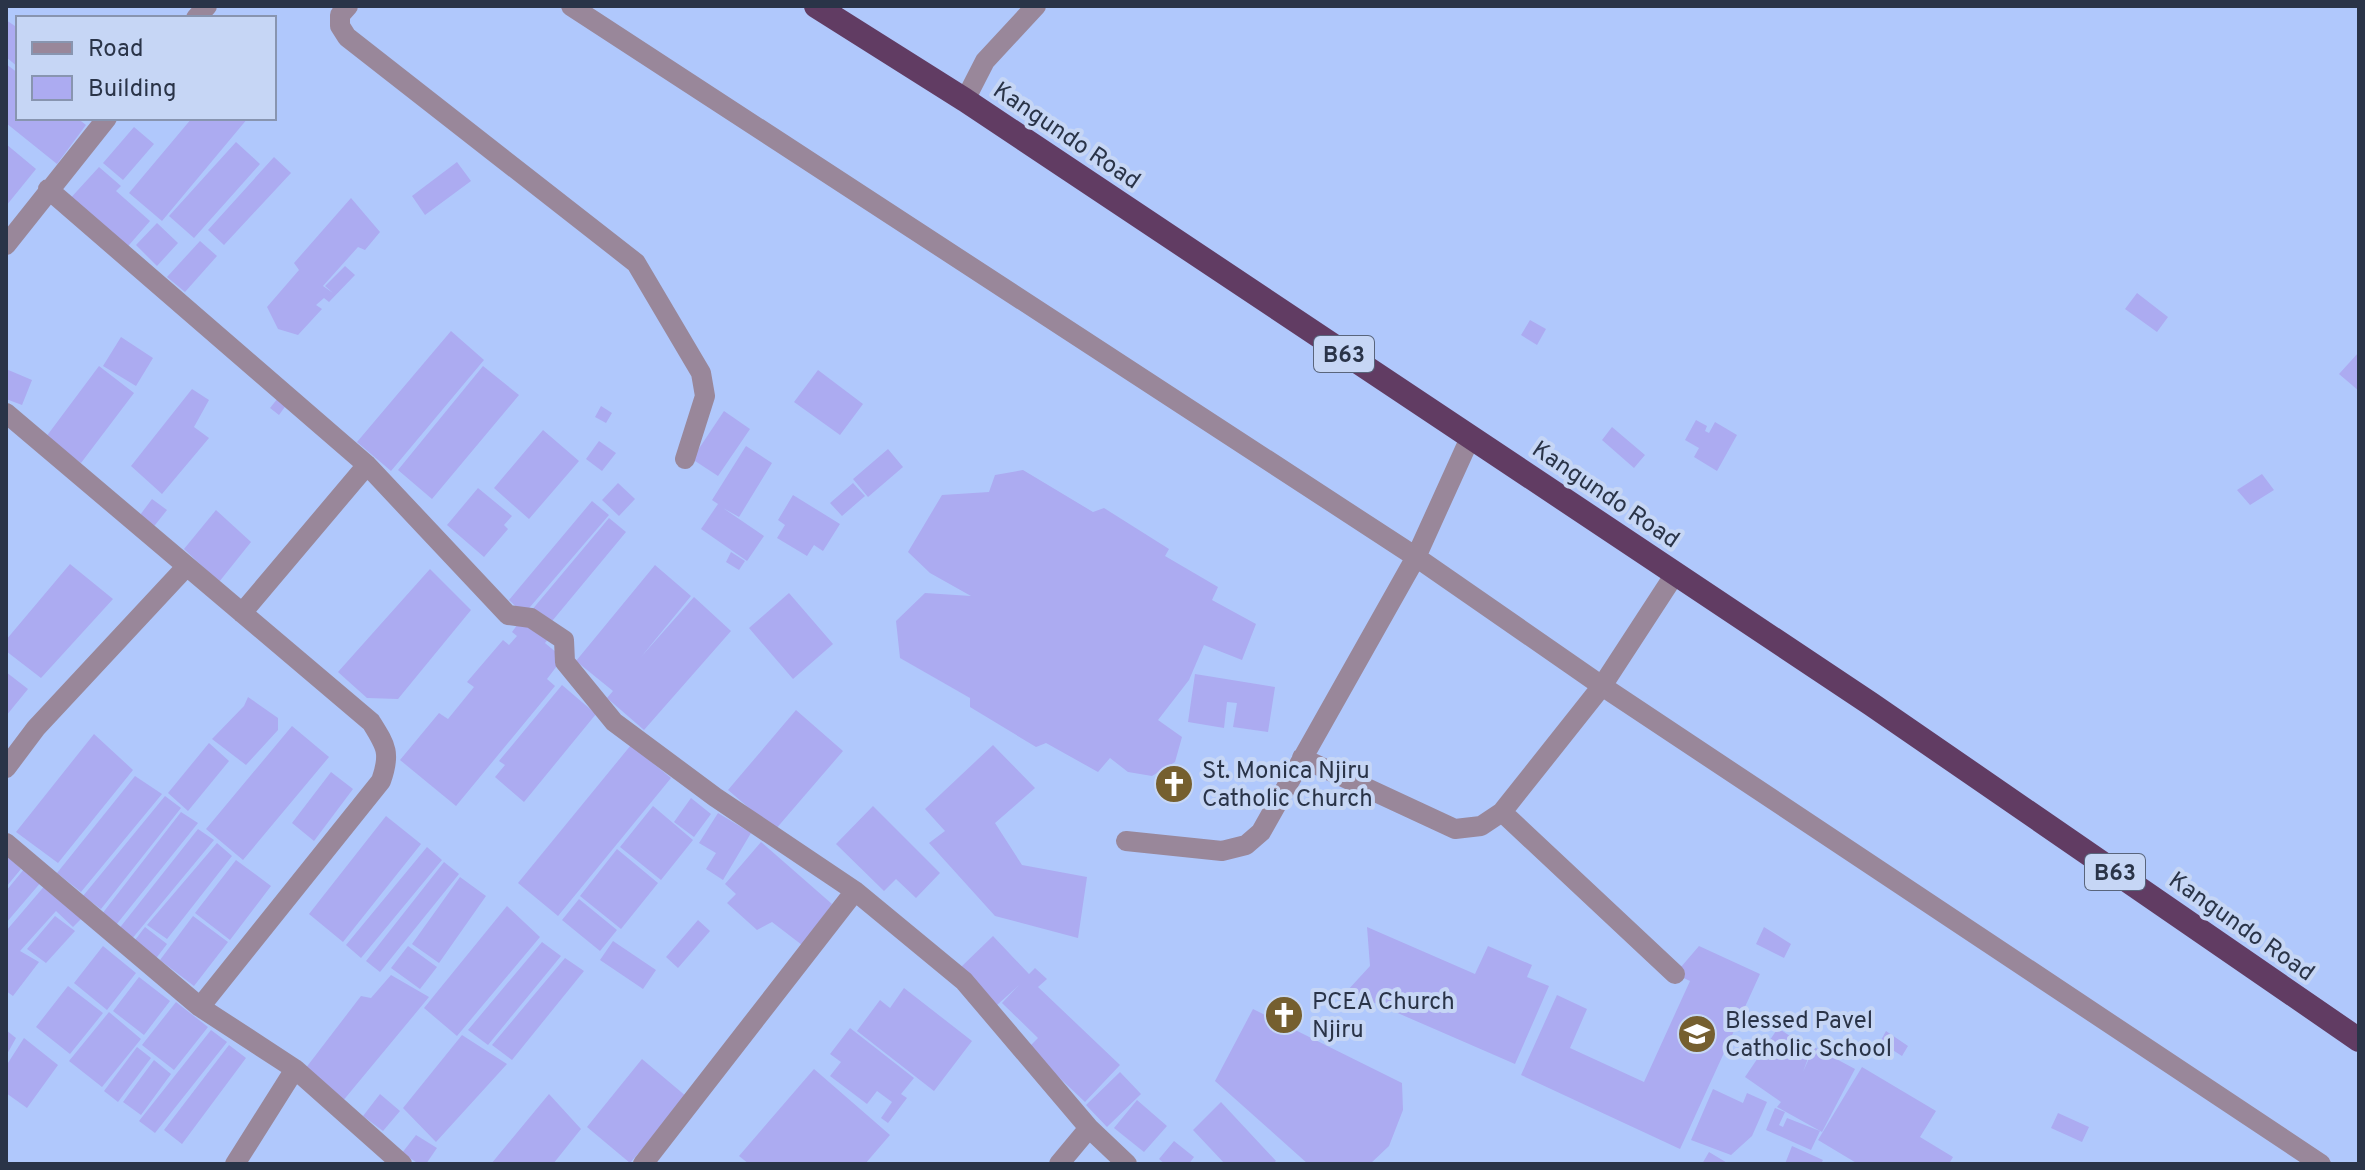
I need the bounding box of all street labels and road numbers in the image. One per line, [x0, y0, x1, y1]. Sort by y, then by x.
street label: Kangundo Road [986, 76, 1145, 197]
road number: B63 [1314, 336, 1374, 372]
street label: Kangundo Road [1525, 435, 1684, 556]
road number: B63 [2085, 854, 2145, 890]
street label: Kangundo Road [2162, 866, 2320, 989]

